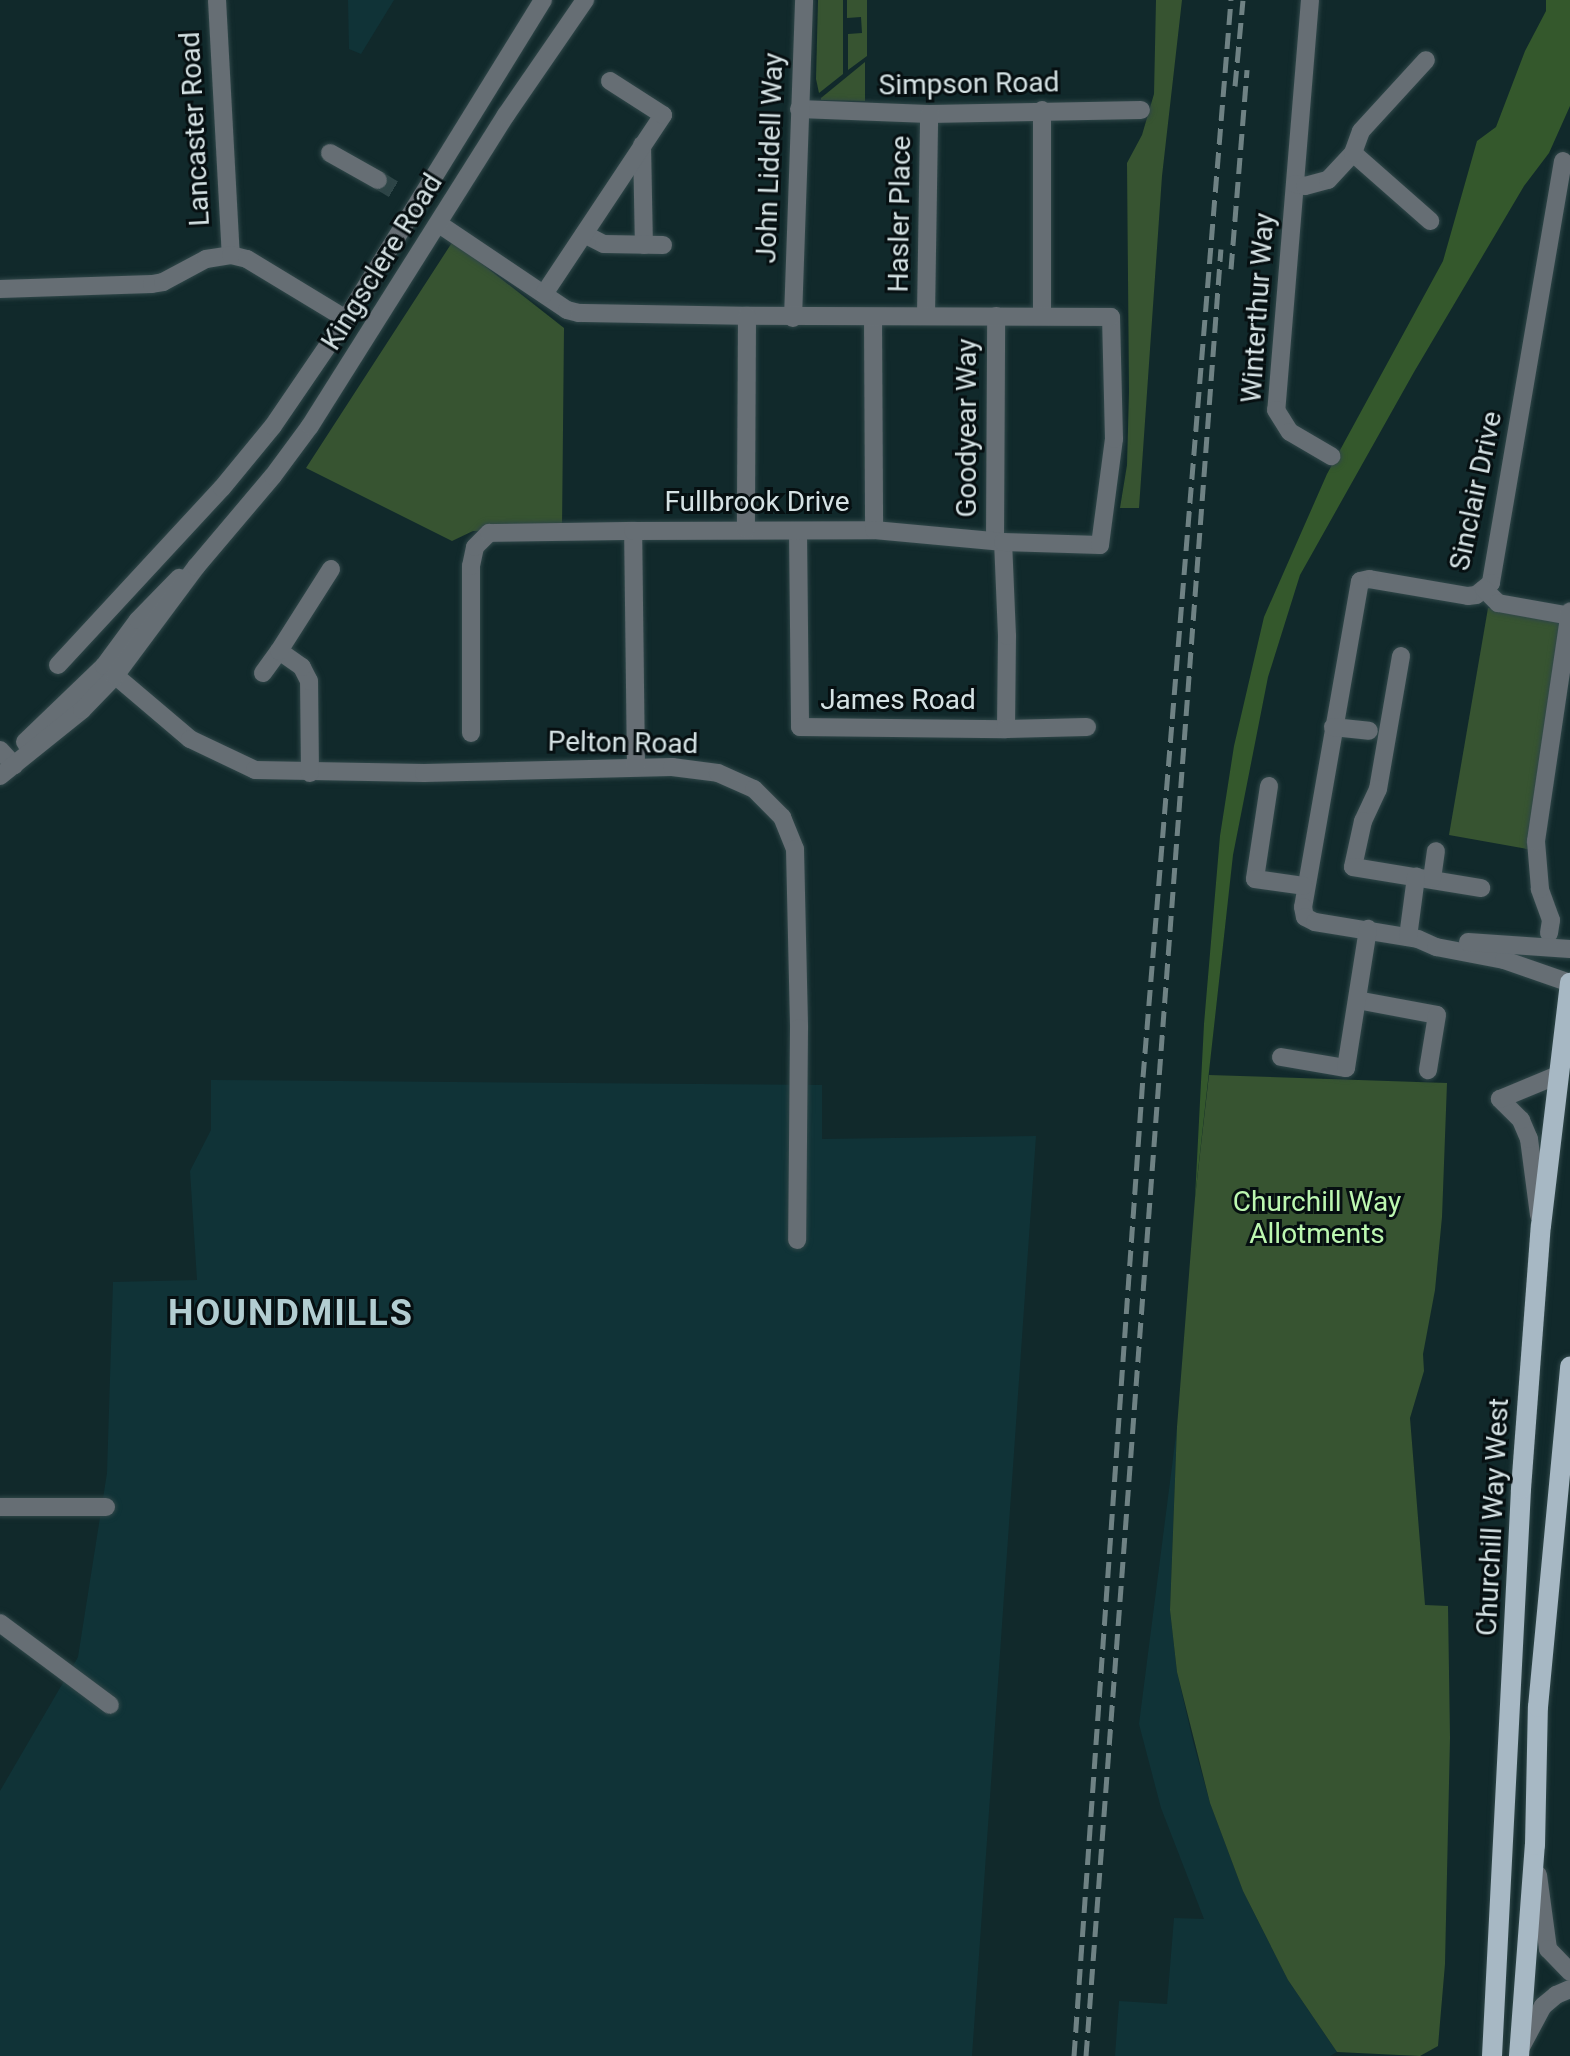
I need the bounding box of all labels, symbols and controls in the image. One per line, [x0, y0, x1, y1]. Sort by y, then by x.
street label: Lancaster Road [173, 31, 217, 227]
street label: John Liddell Way [750, 52, 790, 264]
street label: Simpson Road [878, 66, 1060, 102]
street label: Hasler Place [882, 135, 918, 293]
street label: Kingsclere Road [314, 168, 450, 356]
street label: Winterthur Way [1235, 212, 1281, 404]
street label: Goodyear Way [950, 338, 984, 518]
street label: Sinclair Drive [1443, 408, 1509, 574]
street label: Fullbrook Drive [664, 485, 850, 519]
street label: James Road [820, 683, 976, 717]
street label: Pelton Road [547, 725, 699, 761]
park label: Churchill Way Allotments [1233, 1185, 1401, 1251]
district label: HOUNDMILLS [168, 1292, 414, 1336]
street label: Churchill Way West [1470, 1397, 1516, 1637]

